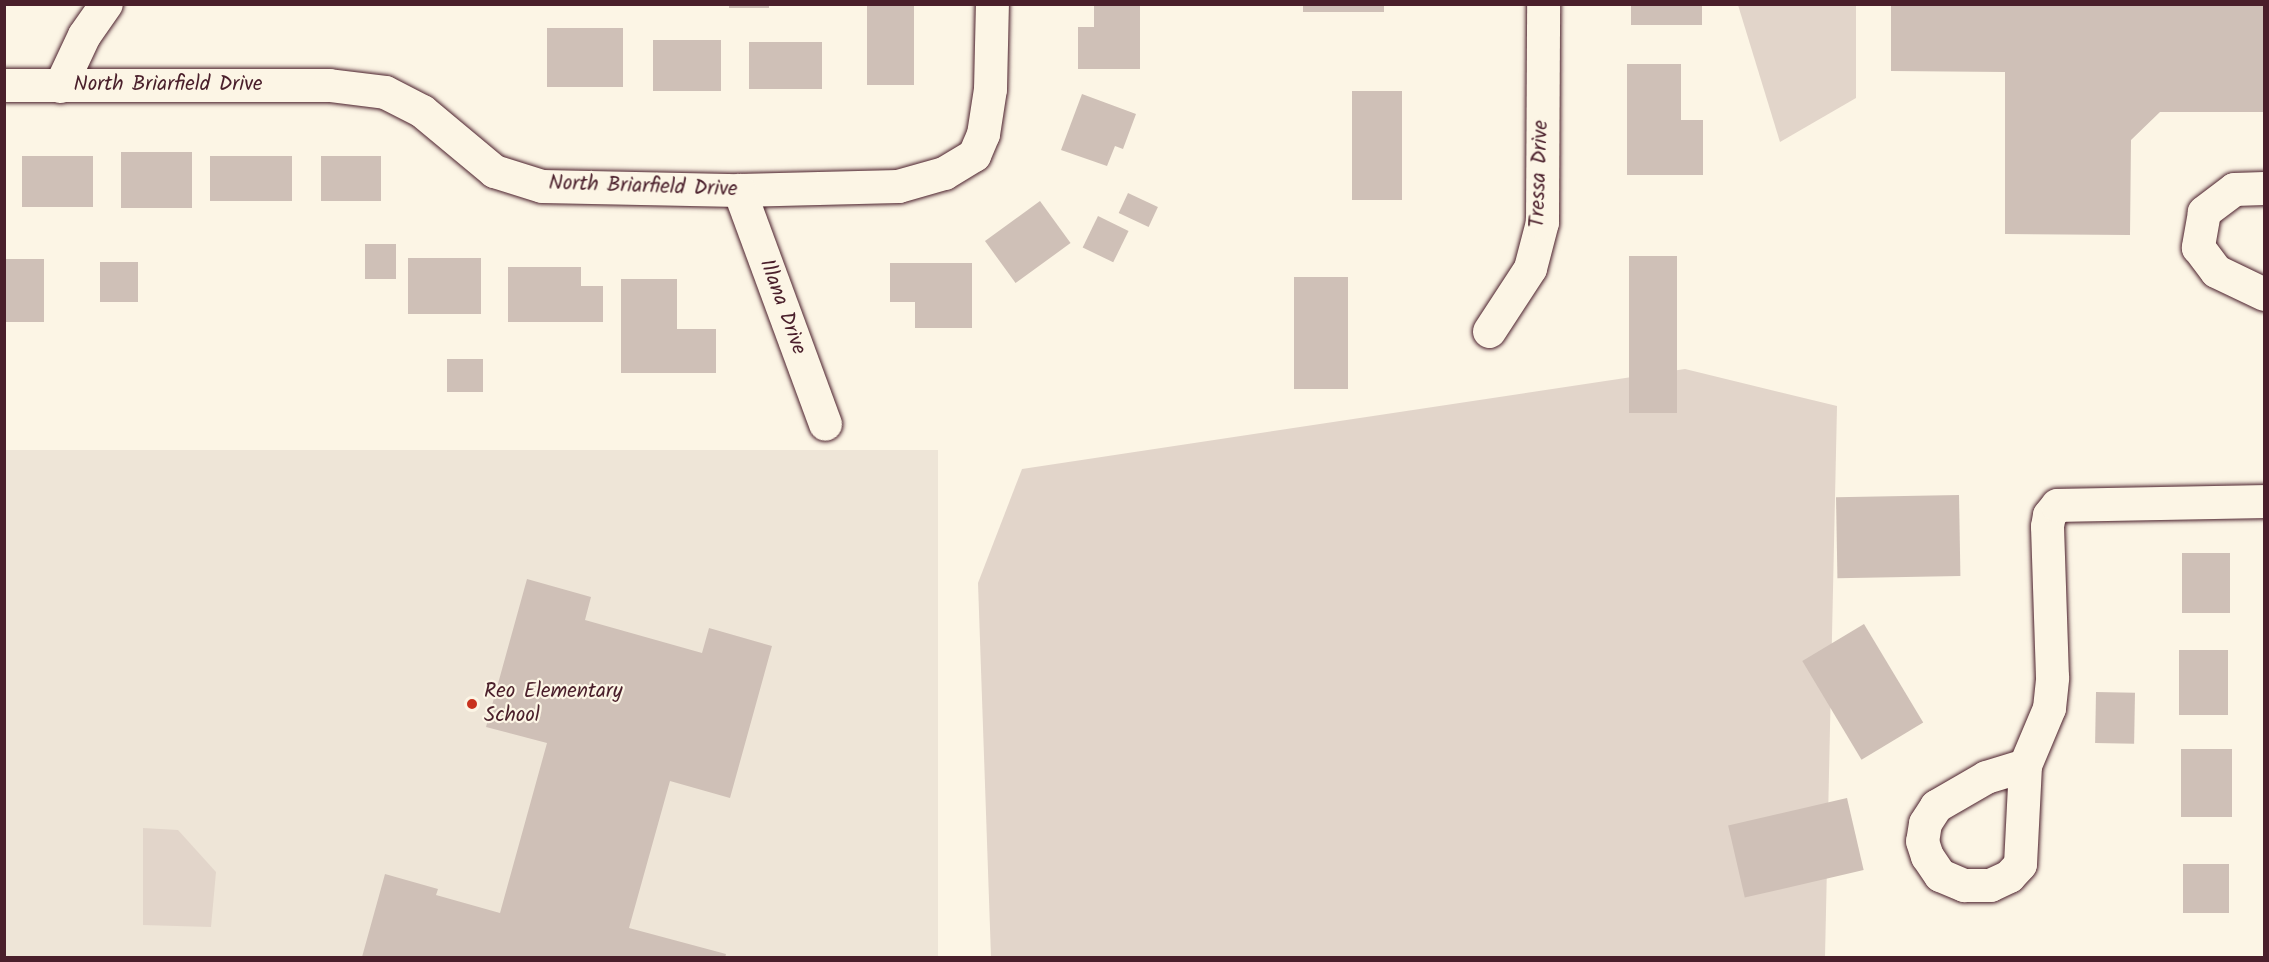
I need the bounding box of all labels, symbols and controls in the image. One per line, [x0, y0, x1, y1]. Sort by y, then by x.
street label: North Briarfield Drive [74, 72, 262, 98]
street label: Tressa Drive [1526, 120, 1554, 228]
street label: North Briarfield Drive [548, 171, 738, 203]
street label: Illana Drive [753, 256, 811, 358]
place label: Reo Elementary School [484, 679, 623, 729]
marker: Reo Elementary School [465, 697, 479, 711]

